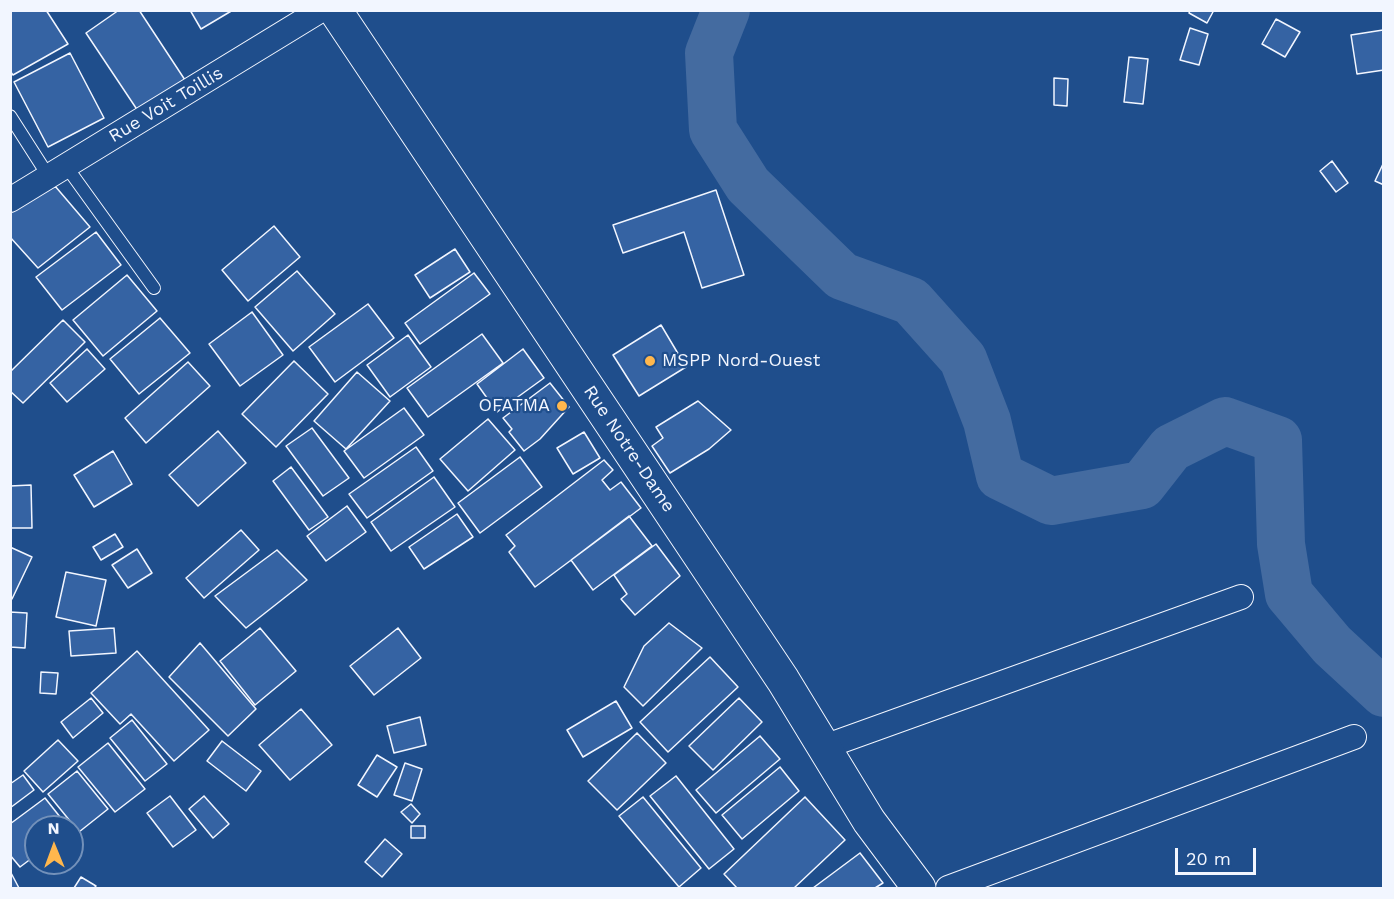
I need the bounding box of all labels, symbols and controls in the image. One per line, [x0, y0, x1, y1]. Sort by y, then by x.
street label: Rue Voit Toillis [105, 62, 227, 148]
place label: MSPP Nord-Ouest [662, 350, 820, 372]
marker: MSPP Nord-Ouest [643, 354, 657, 368]
street label: Rue Notre-Dame [579, 382, 679, 516]
place label: OFATMA [478, 395, 550, 417]
marker: OFATMA [555, 399, 569, 413]
north arrow [24, 815, 84, 875]
text: N [48, 819, 60, 838]
scale bar [1178, 836, 1259, 874]
text: 20 m [1186, 848, 1231, 869]

